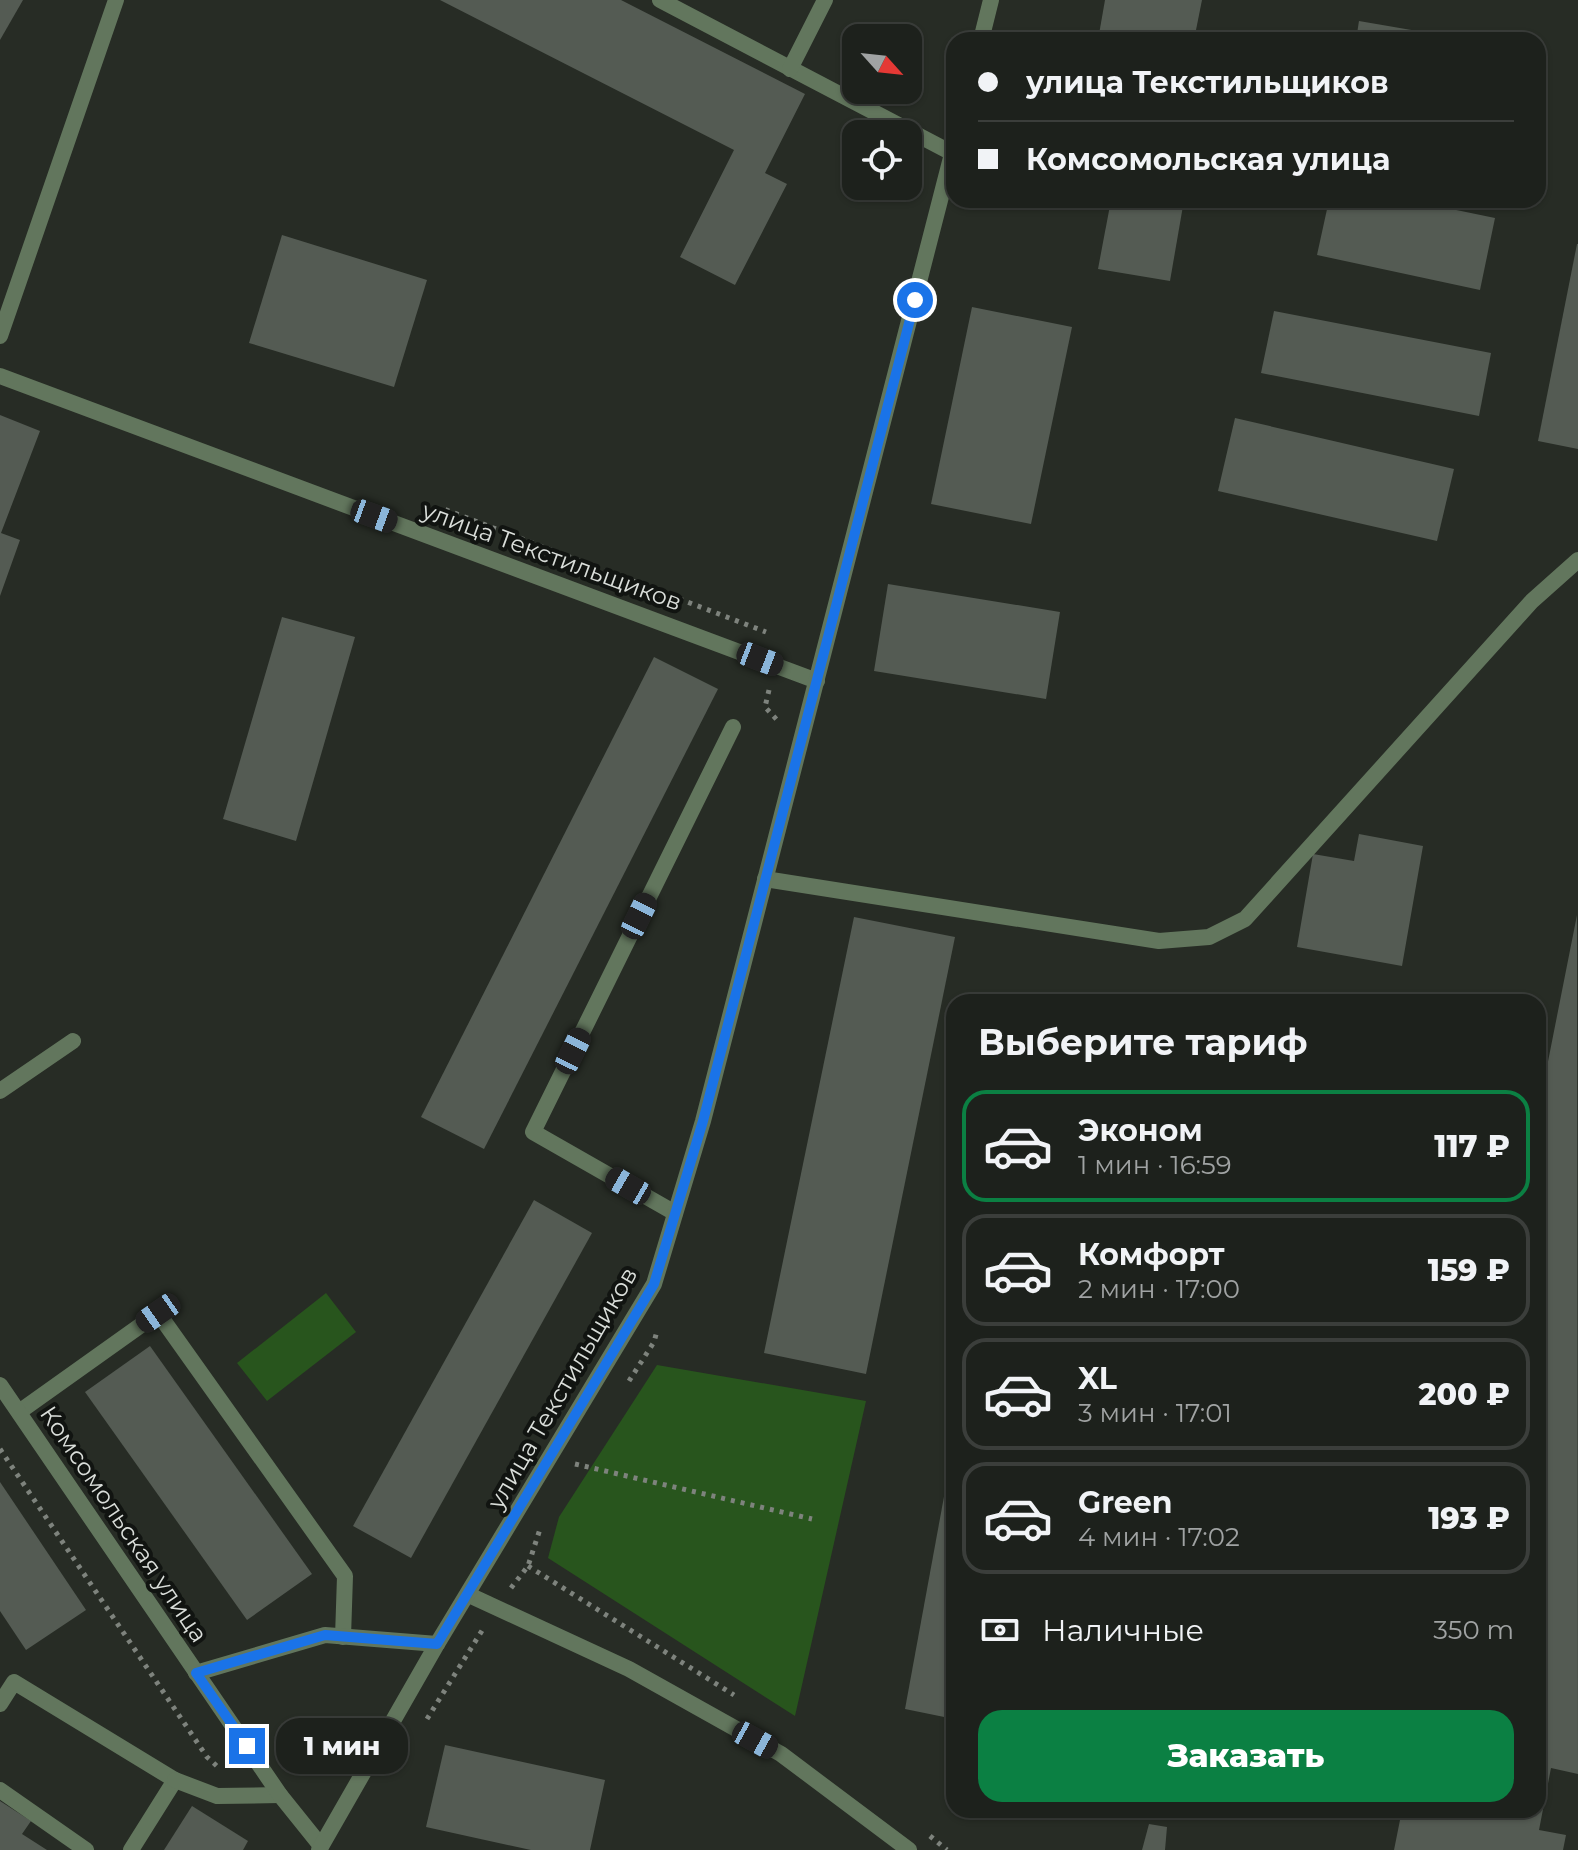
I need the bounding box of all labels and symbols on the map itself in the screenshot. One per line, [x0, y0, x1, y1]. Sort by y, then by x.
north arrow [842, 24, 922, 104]
route start [897, 282, 933, 318]
street label: улица Текстильщиков [417, 495, 686, 617]
car [347, 497, 401, 535]
car [733, 639, 787, 679]
car [618, 889, 660, 943]
car [552, 1024, 594, 1078]
car [601, 1164, 655, 1208]
street label: улица Текстильщиков [480, 1262, 643, 1515]
car [131, 1289, 185, 1337]
street label: Комсомольская улица [34, 1400, 214, 1648]
callout: 1 мин [275, 1718, 407, 1774]
car [728, 1718, 782, 1762]
route end [229, 1728, 265, 1764]

